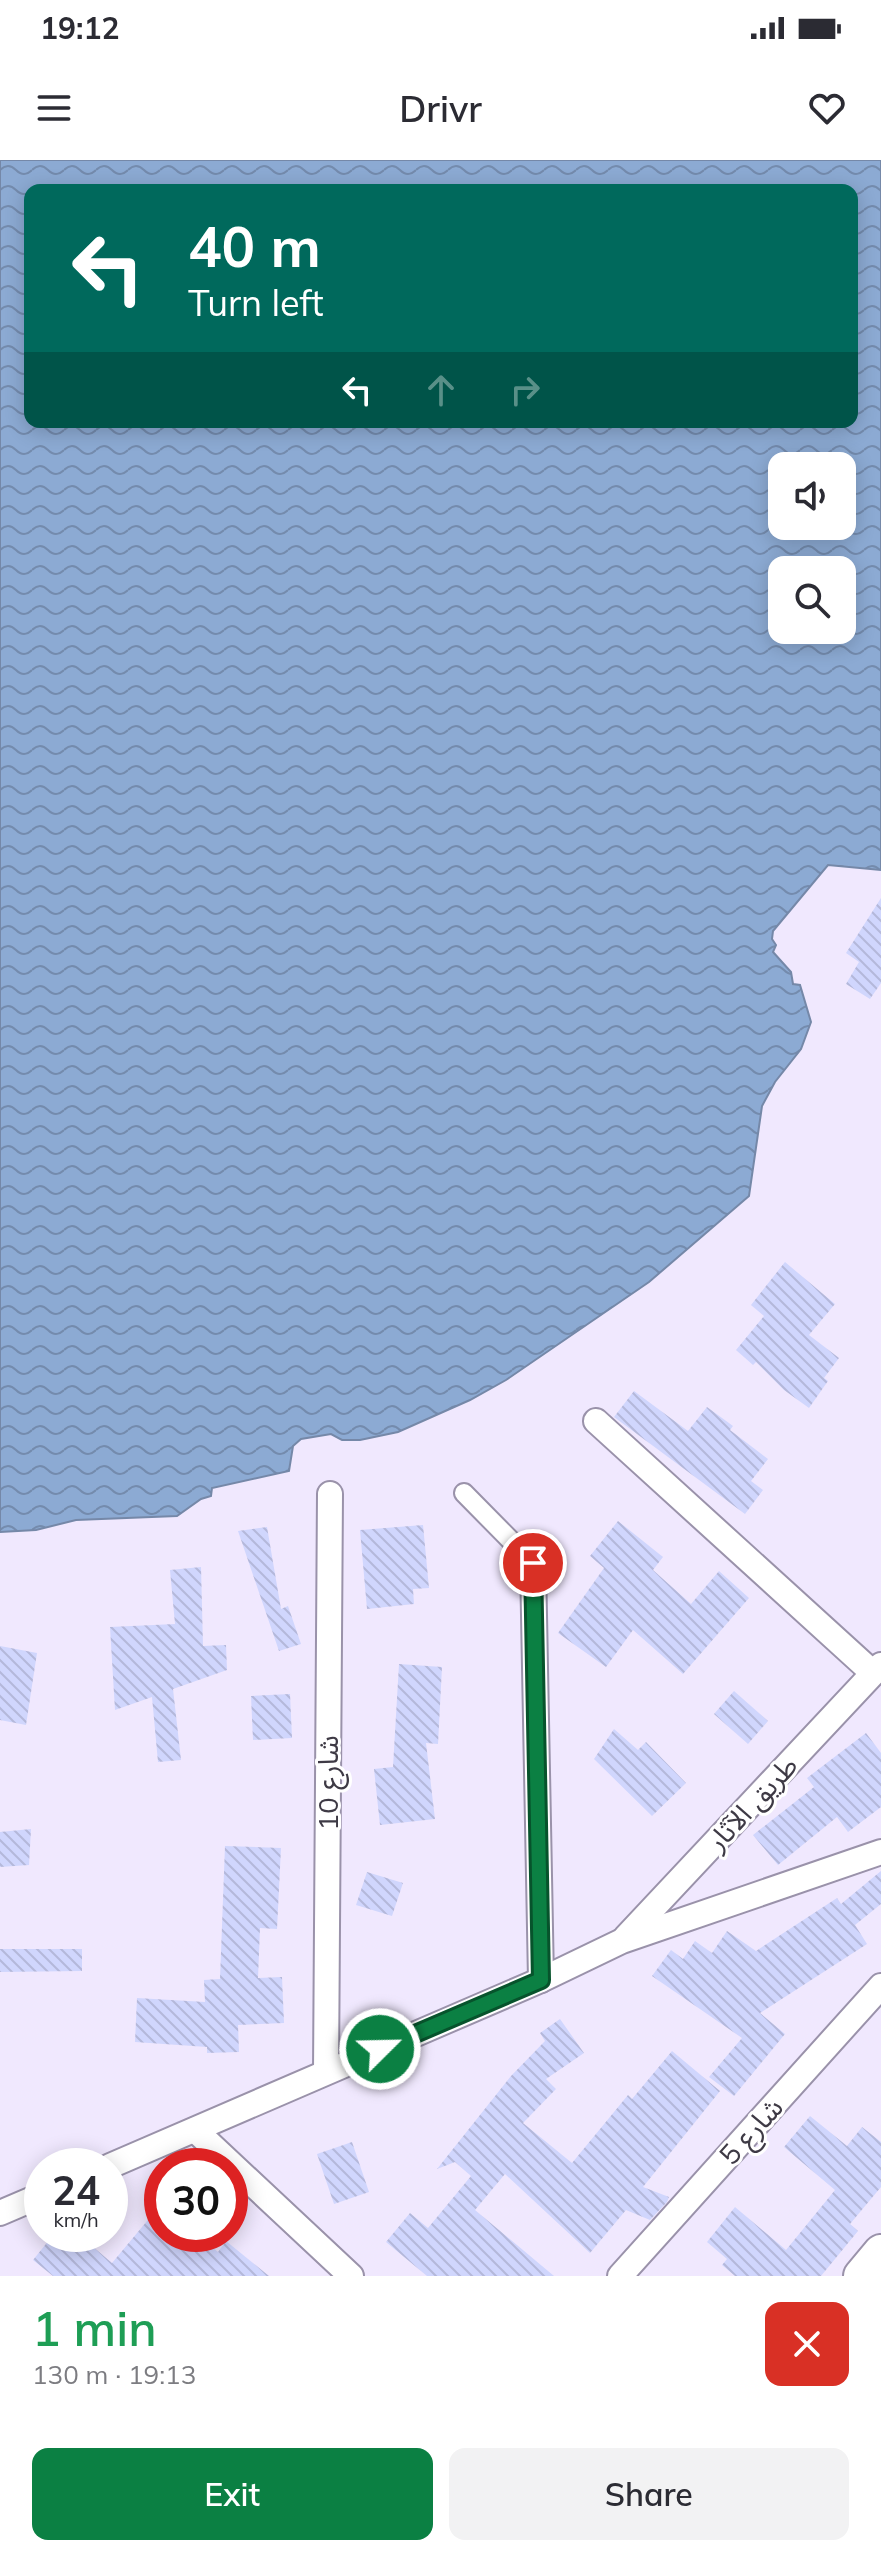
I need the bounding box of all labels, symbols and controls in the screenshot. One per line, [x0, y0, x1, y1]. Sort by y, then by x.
text: 19:12 [40, 9, 119, 47]
icon: menu [32, 86, 76, 130]
text: Drivr [399, 86, 482, 131]
icon: heart [805, 86, 849, 130]
text: 40 m [188, 211, 321, 281]
icon: left [56, 216, 160, 320]
text: Turn left [188, 280, 324, 325]
icon: left [335, 368, 379, 412]
icon: ahead [419, 368, 463, 412]
icon: right [503, 368, 547, 412]
map controls [768, 452, 856, 644]
button: sound [768, 452, 856, 540]
button: search [768, 556, 856, 644]
pin [499, 1529, 567, 1597]
icon: arrive [511, 1541, 555, 1585]
street label: شارع 10 [310, 1735, 349, 1831]
street label: طريق الآثار [698, 1748, 805, 1859]
position arrow [338, 2007, 422, 2091]
street label: شارع 5 [711, 2090, 793, 2174]
speed limit sign: 30 [144, 2148, 248, 2252]
text: 24 [52, 2165, 100, 2215]
text: km/h [53, 2207, 99, 2232]
text: 1 min [32, 2298, 157, 2358]
button: close [765, 2302, 849, 2386]
text: 130 m · 19:13 [32, 2358, 196, 2391]
button: Exit [32, 2448, 433, 2540]
button: Share [449, 2448, 849, 2540]

